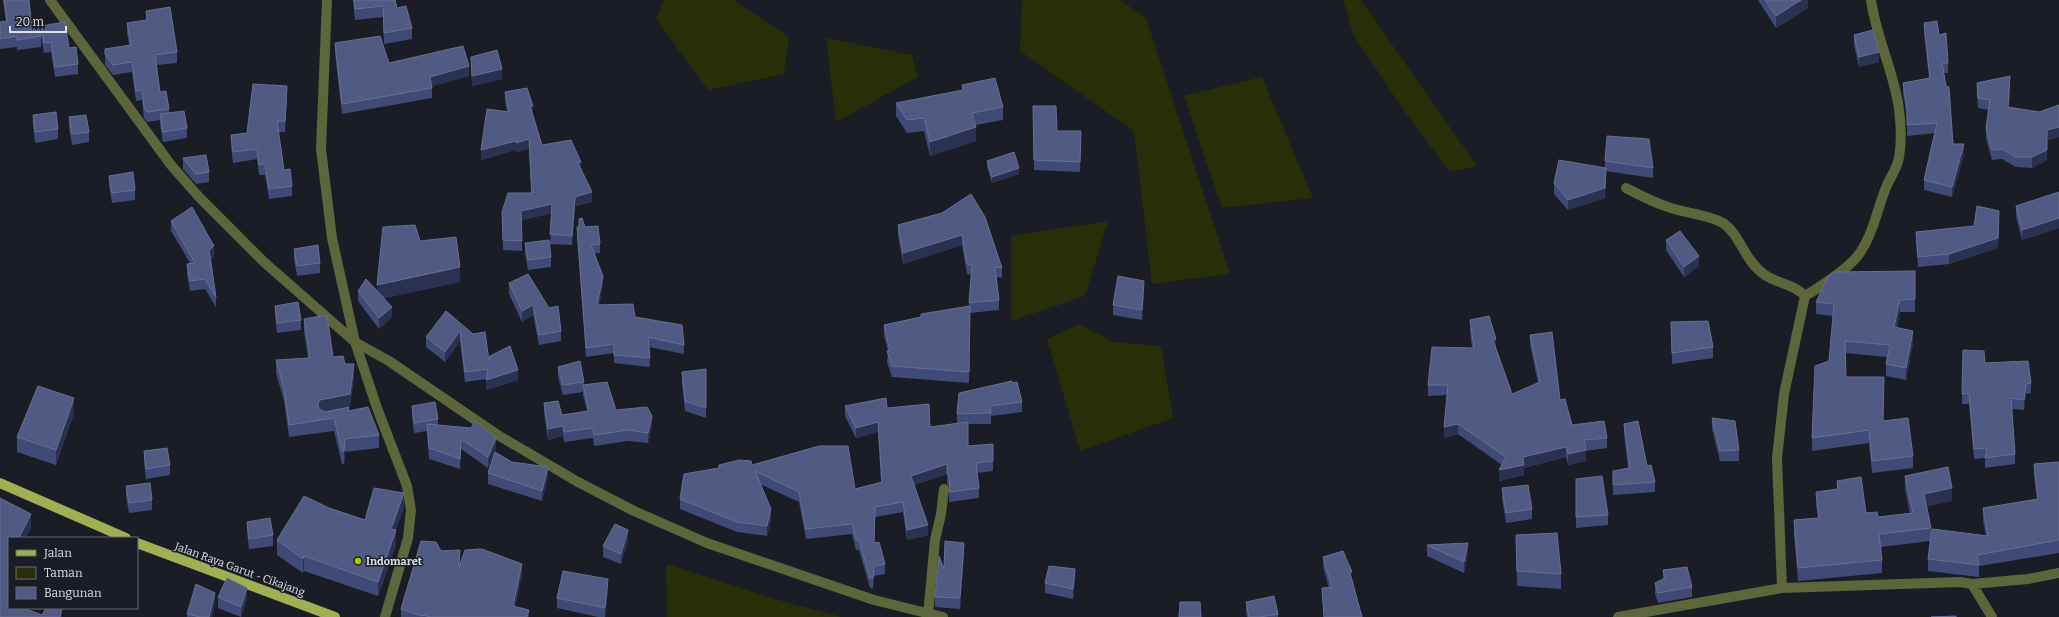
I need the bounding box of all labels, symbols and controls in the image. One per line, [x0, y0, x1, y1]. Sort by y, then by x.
scale bar [10, 8, 66, 34]
text: 20 m [16, 15, 45, 29]
legend [8, 537, 138, 609]
street label: Jalan Raya Garut - Cikajang [172, 540, 307, 599]
text: Jalan [43, 546, 72, 560]
place label: Indomaret [366, 555, 423, 568]
marker: Indomaret [353, 556, 363, 566]
text: Taman [44, 566, 83, 580]
text: Bangunan [44, 586, 102, 600]

